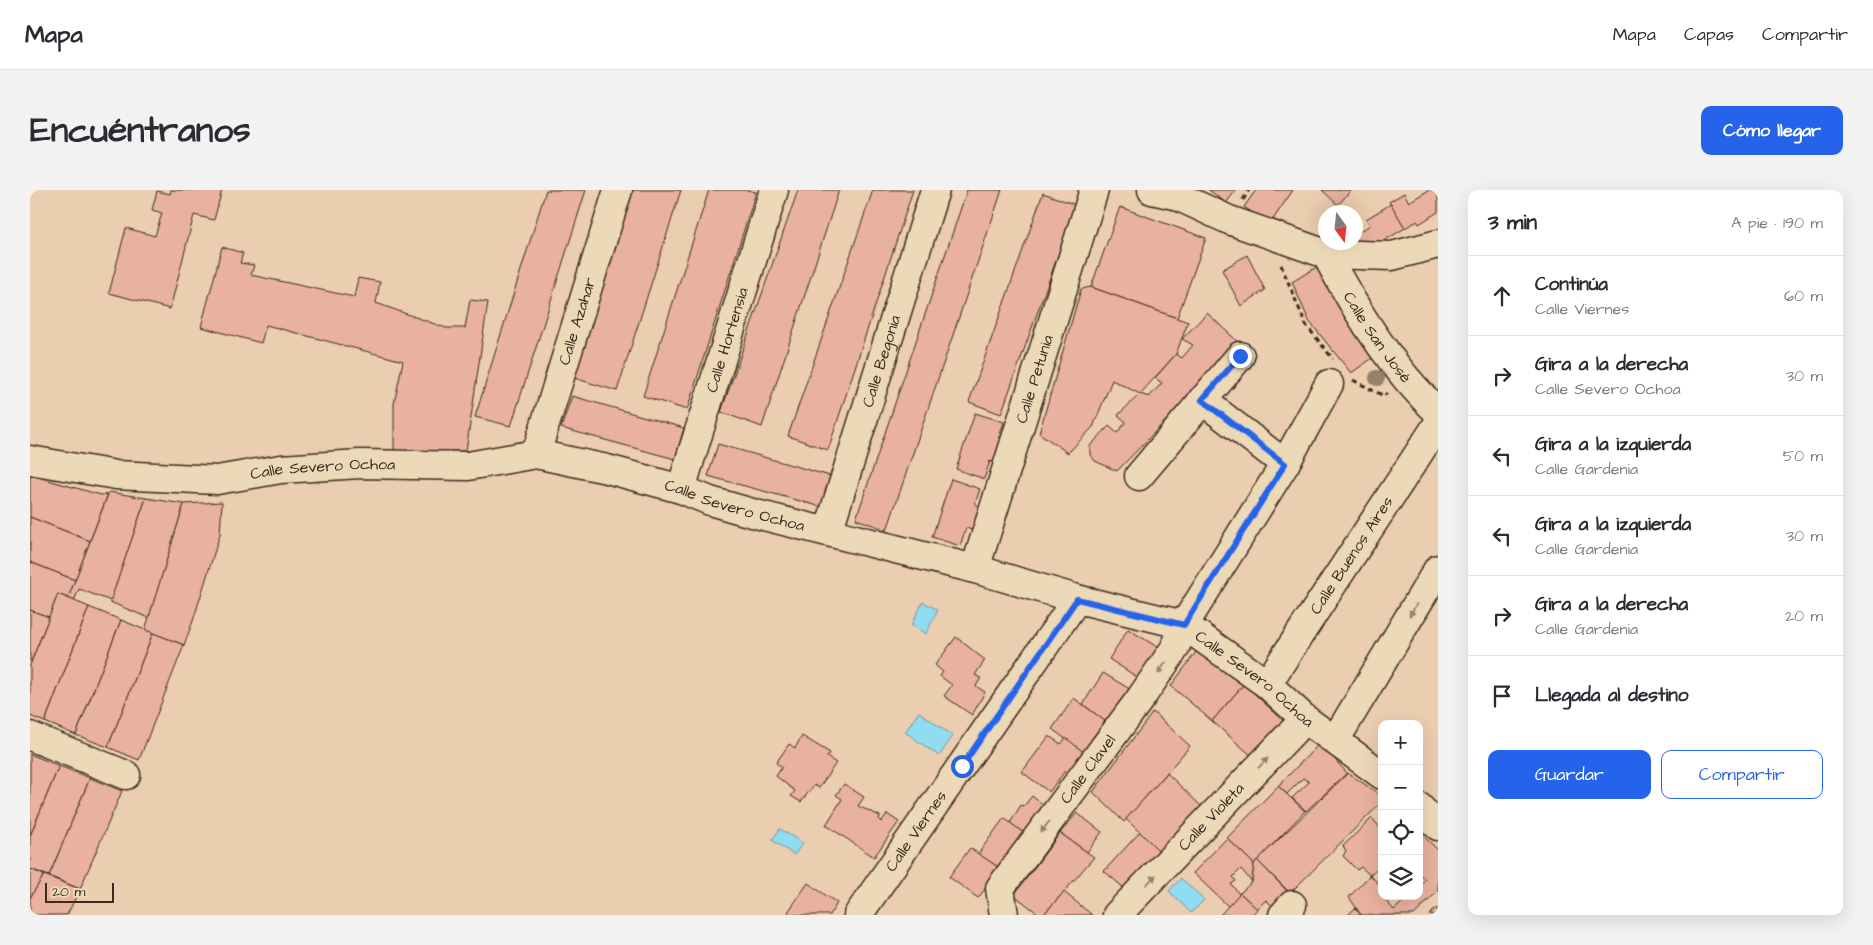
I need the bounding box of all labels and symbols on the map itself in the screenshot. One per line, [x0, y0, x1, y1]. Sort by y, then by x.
north arrow [1318, 205, 1363, 250]
street label: Calle Azahar [553, 274, 601, 368]
street label: Calle Hortensia [701, 285, 754, 395]
street label: Calle San José [1338, 288, 1417, 388]
street label: Calle Begonia [857, 312, 906, 410]
street label: Calle Petunia [1010, 332, 1059, 426]
route end [1229, 345, 1252, 368]
street label: Calle Severo Ochoa [248, 453, 395, 485]
street label: Calle Severo Ochoa [662, 474, 807, 537]
street label: Calle Buenos Aires [1305, 492, 1399, 619]
one-way arrow [1408, 604, 1417, 617]
street label: Calle Severo Ochoa [1191, 625, 1318, 733]
one-way arrow [1157, 661, 1167, 674]
street label: Calle Clavel [1055, 730, 1121, 808]
route start [951, 755, 974, 778]
one-way arrow [1257, 757, 1269, 769]
street label: Calle Violeta [1173, 778, 1249, 856]
street label: Calle Viernes [880, 786, 952, 876]
one-way arrow [1040, 820, 1050, 834]
one-way arrow [1144, 874, 1156, 886]
scale bar [45, 880, 114, 903]

